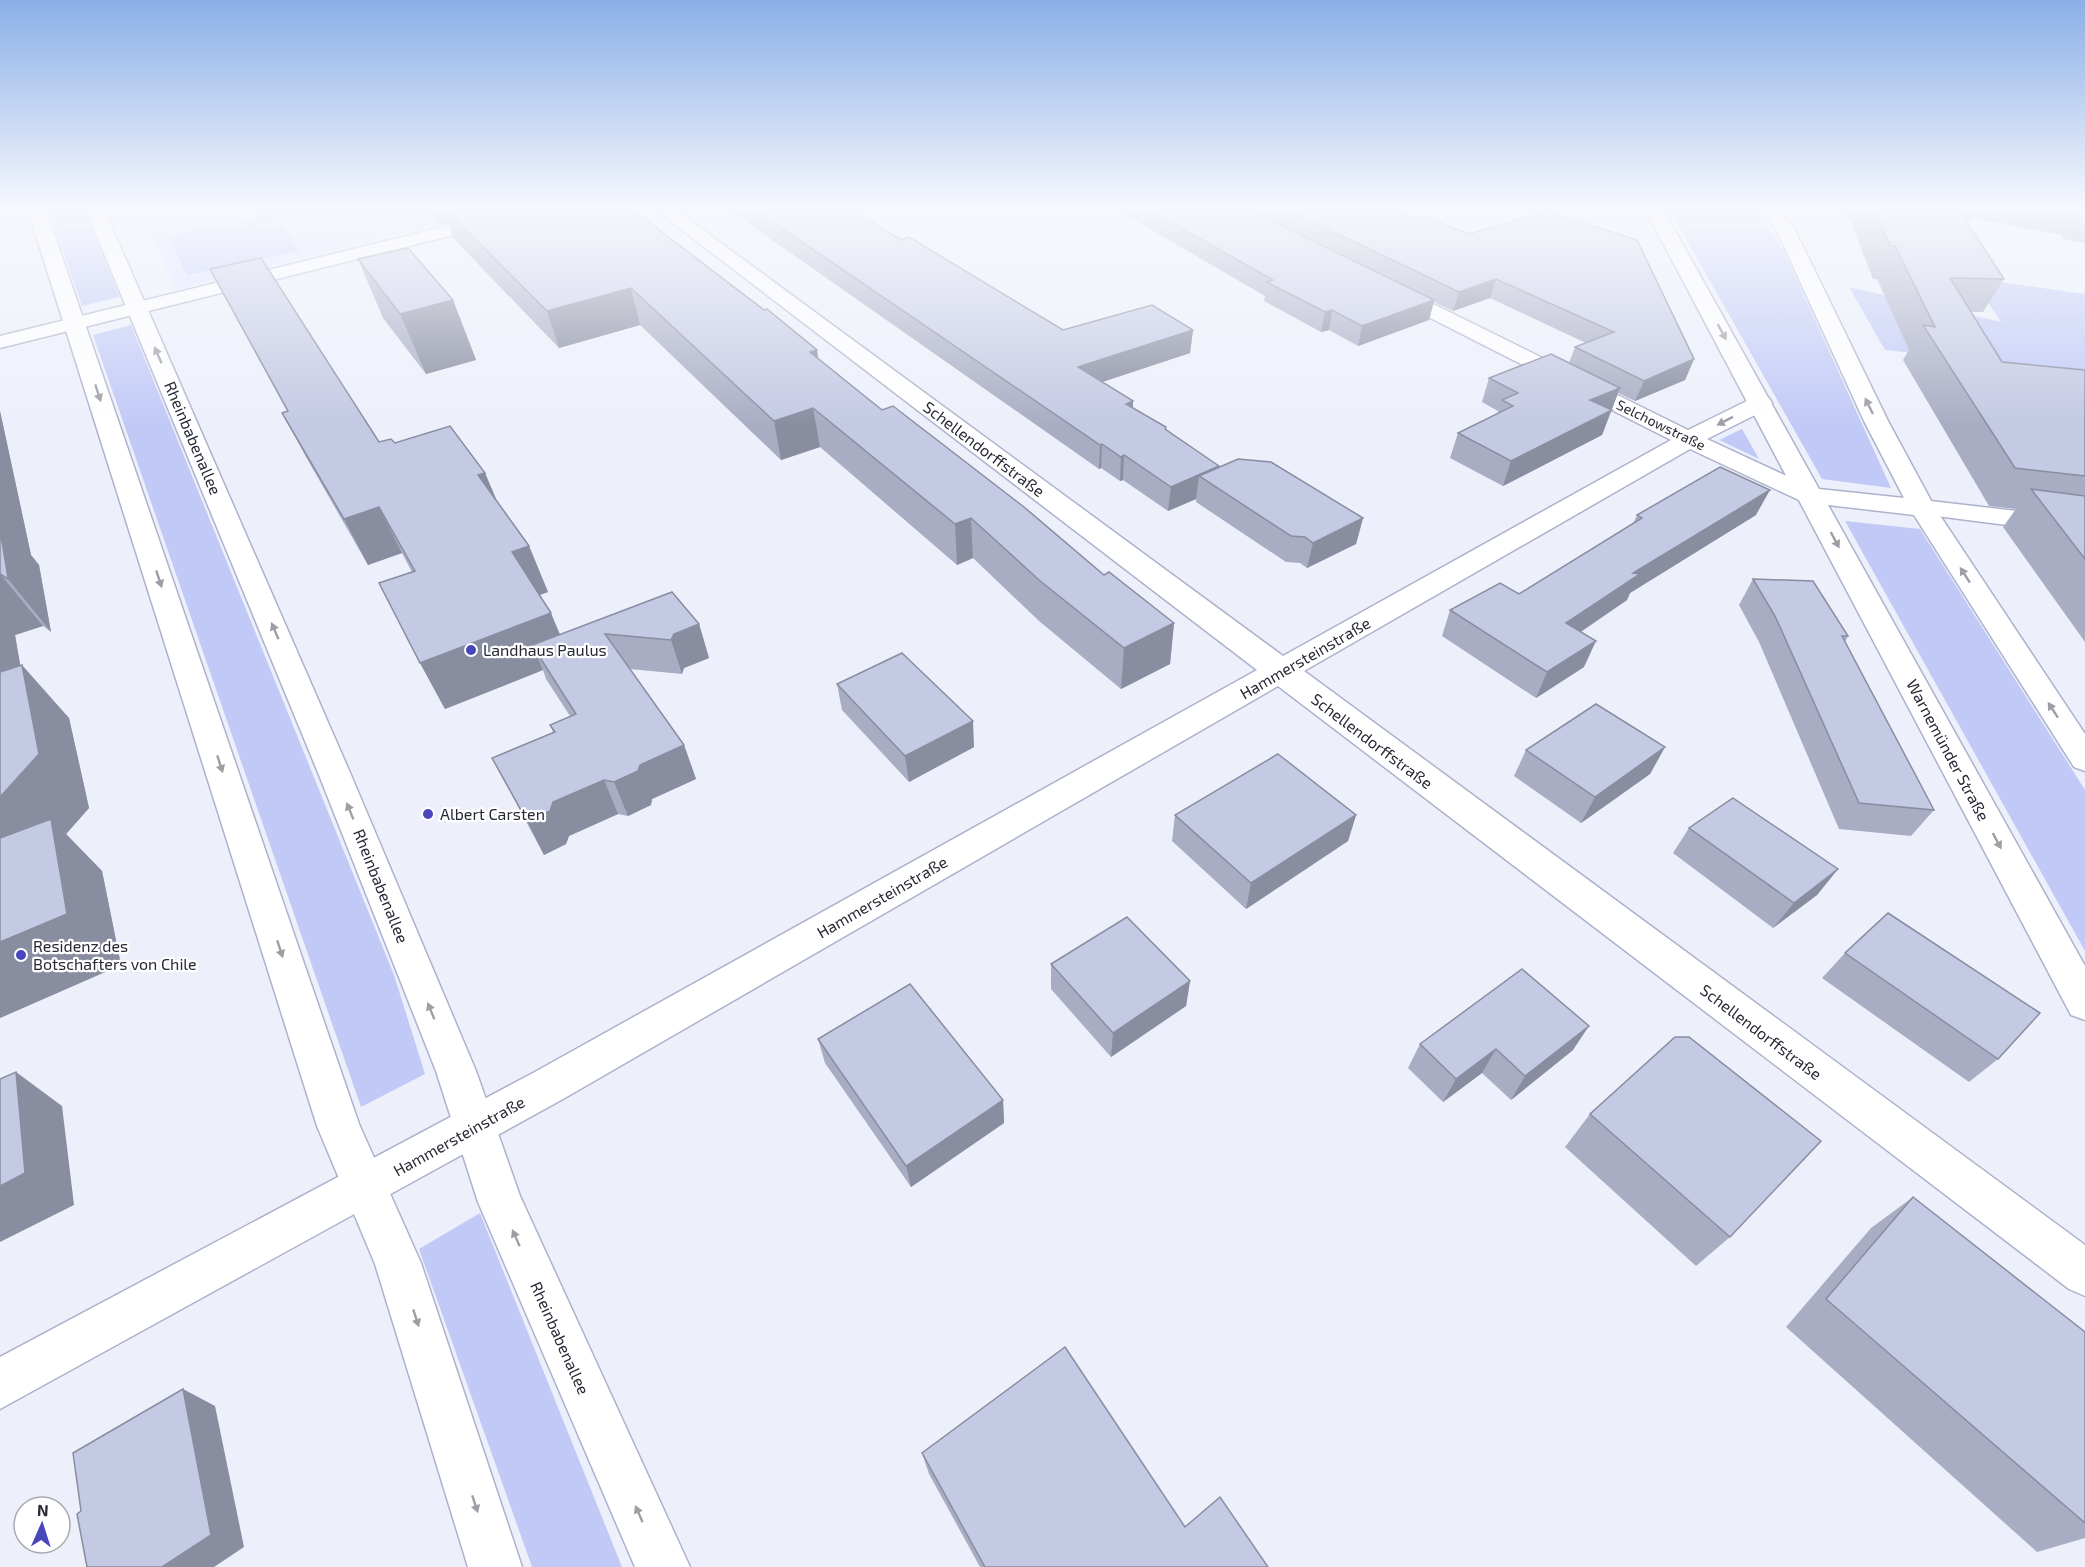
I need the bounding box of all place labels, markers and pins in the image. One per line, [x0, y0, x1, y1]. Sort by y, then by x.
place label: Landhaus Paulus [483, 640, 607, 659]
marker: Landhaus Paulus [464, 643, 478, 657]
place label: Albert Carsten [440, 804, 545, 823]
marker: Albert Carsten [421, 807, 435, 821]
place label: Residenz des Botschafters von Chile [33, 936, 197, 973]
marker: Residenz des Botschafters von Chile [14, 948, 28, 962]

